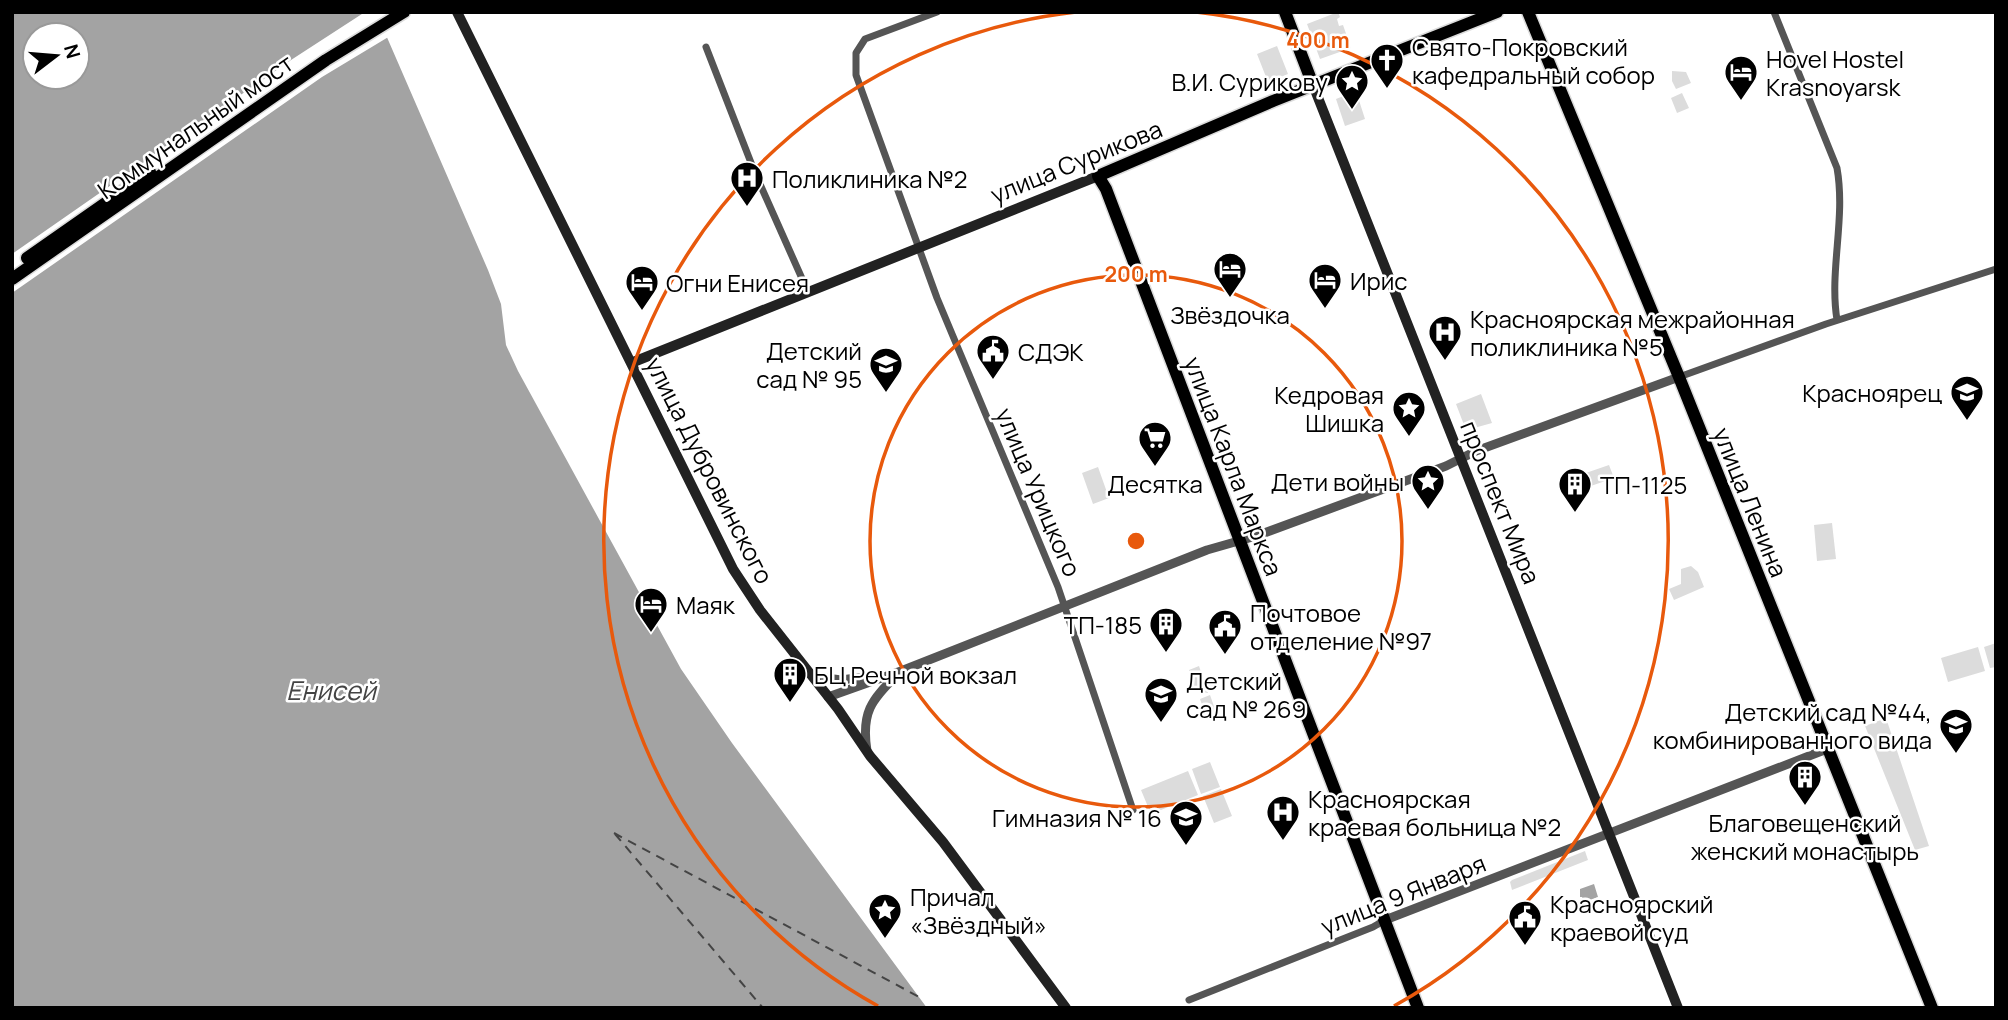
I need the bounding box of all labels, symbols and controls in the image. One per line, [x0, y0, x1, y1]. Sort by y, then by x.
north arrow [21, 21, 91, 91]
text: 400 m [1286, 26, 1350, 54]
place label: Свято-Покровский кафедральный собор [1412, 30, 1655, 91]
text: N [58, 41, 87, 61]
church icon: Свято-Покровский кафедральный собор [1368, 41, 1406, 90]
place label: Hovel Hostel Krasnoyarsk [1766, 42, 1904, 103]
street label: Коммунальный мост [91, 46, 299, 206]
hotel icon: Hovel Hostel Krasnoyarsk [1722, 53, 1760, 102]
place icon: В.И. Сурикову [1333, 62, 1371, 111]
place label: В.И. Сурикову [1172, 65, 1328, 98]
street label: улица Сурикова [985, 112, 1167, 210]
hospital icon: Поликлиника №2 [728, 159, 766, 208]
place label: Поликлиника №2 [772, 162, 968, 195]
hotel icon: Звёздочка [1211, 250, 1249, 299]
text: 200 m [1104, 260, 1168, 288]
hotel icon: Ирис [1306, 261, 1344, 310]
hotel icon: Огни Енисея [623, 263, 661, 312]
place label: Ирис [1350, 264, 1408, 297]
place label: Огни Енисея [666, 266, 809, 299]
place label: Звёздочка [1170, 298, 1290, 331]
place label: Красноярская межрайонная поликлиника №5 [1470, 302, 1795, 363]
hospital icon: Красноярская межрайонная поликлиника №5 [1426, 313, 1464, 362]
public building icon: СДЭК [974, 332, 1012, 381]
place label: Детский сад № 95 [756, 334, 862, 395]
place label: СДЭК [1018, 335, 1084, 368]
school or university icon: Детский сад № 95 [867, 345, 905, 394]
street label: улица Дубровинского [638, 351, 782, 589]
street label: улица Карла Маркса [1177, 352, 1291, 580]
school or university icon: Красноярец [1948, 373, 1986, 422]
place label: Красноярец [1802, 376, 1942, 409]
place label: Кедровая Шишка [1274, 378, 1384, 439]
place icon: Кедровая Шишка [1390, 389, 1428, 438]
street label: улица Урицкого [989, 403, 1089, 581]
street label: проспект Мира [1453, 415, 1549, 589]
supermarket icon: Десятка [1136, 419, 1174, 468]
street label: улица Ленина [1706, 422, 1796, 582]
place icon: Дети войны [1409, 462, 1447, 511]
place label: Дети войны [1271, 465, 1404, 498]
building icon: ТП-1125 [1556, 465, 1594, 514]
place label: Десятка [1107, 467, 1203, 500]
place label: ТП-1125 [1600, 468, 1687, 501]
centre of rings [1124, 529, 1148, 553]
hotel icon: Маяк [632, 585, 670, 634]
place label: Маяк [676, 588, 736, 621]
place label: Почтовое отделение №97 [1250, 596, 1432, 657]
building icon: ТП-185 [1147, 605, 1185, 654]
public building icon: Почтовое отделение №97 [1206, 607, 1244, 656]
place label: ТП-185 [1064, 608, 1142, 641]
building icon: БЦ Речной вокзал [771, 655, 809, 704]
place label: БЦ Речной вокзал [814, 658, 1017, 691]
place label: Детский сад № 269 [1186, 664, 1306, 725]
water label: Енисей [286, 672, 378, 708]
school or university icon: Детский сад № 269 [1142, 675, 1180, 724]
place label: Детский сад №44, комбинированного вида [1653, 695, 1932, 756]
school or university icon: Детский сад №44, комбинированного вида [1937, 706, 1975, 755]
building icon: Благовещенский женский монастырь [1786, 758, 1824, 807]
place label: Красноярская краевая больница №2 [1308, 782, 1561, 843]
hospital icon: Красноярская краевая больница №2 [1264, 793, 1302, 842]
school or university icon: Гимназия № 16 [1167, 798, 1205, 847]
place label: Гимназия № 16 [992, 801, 1162, 834]
place label: Благовещенский женский монастырь [1691, 806, 1919, 867]
street label: улица 9 Января [1316, 846, 1490, 942]
place label: Причал «Звёздный» [910, 880, 1047, 941]
place label: Красноярский краевой суд [1550, 887, 1713, 948]
place icon: Причал «Звёздный» [866, 891, 904, 940]
public building icon: Красноярский краевой суд [1506, 898, 1544, 947]

